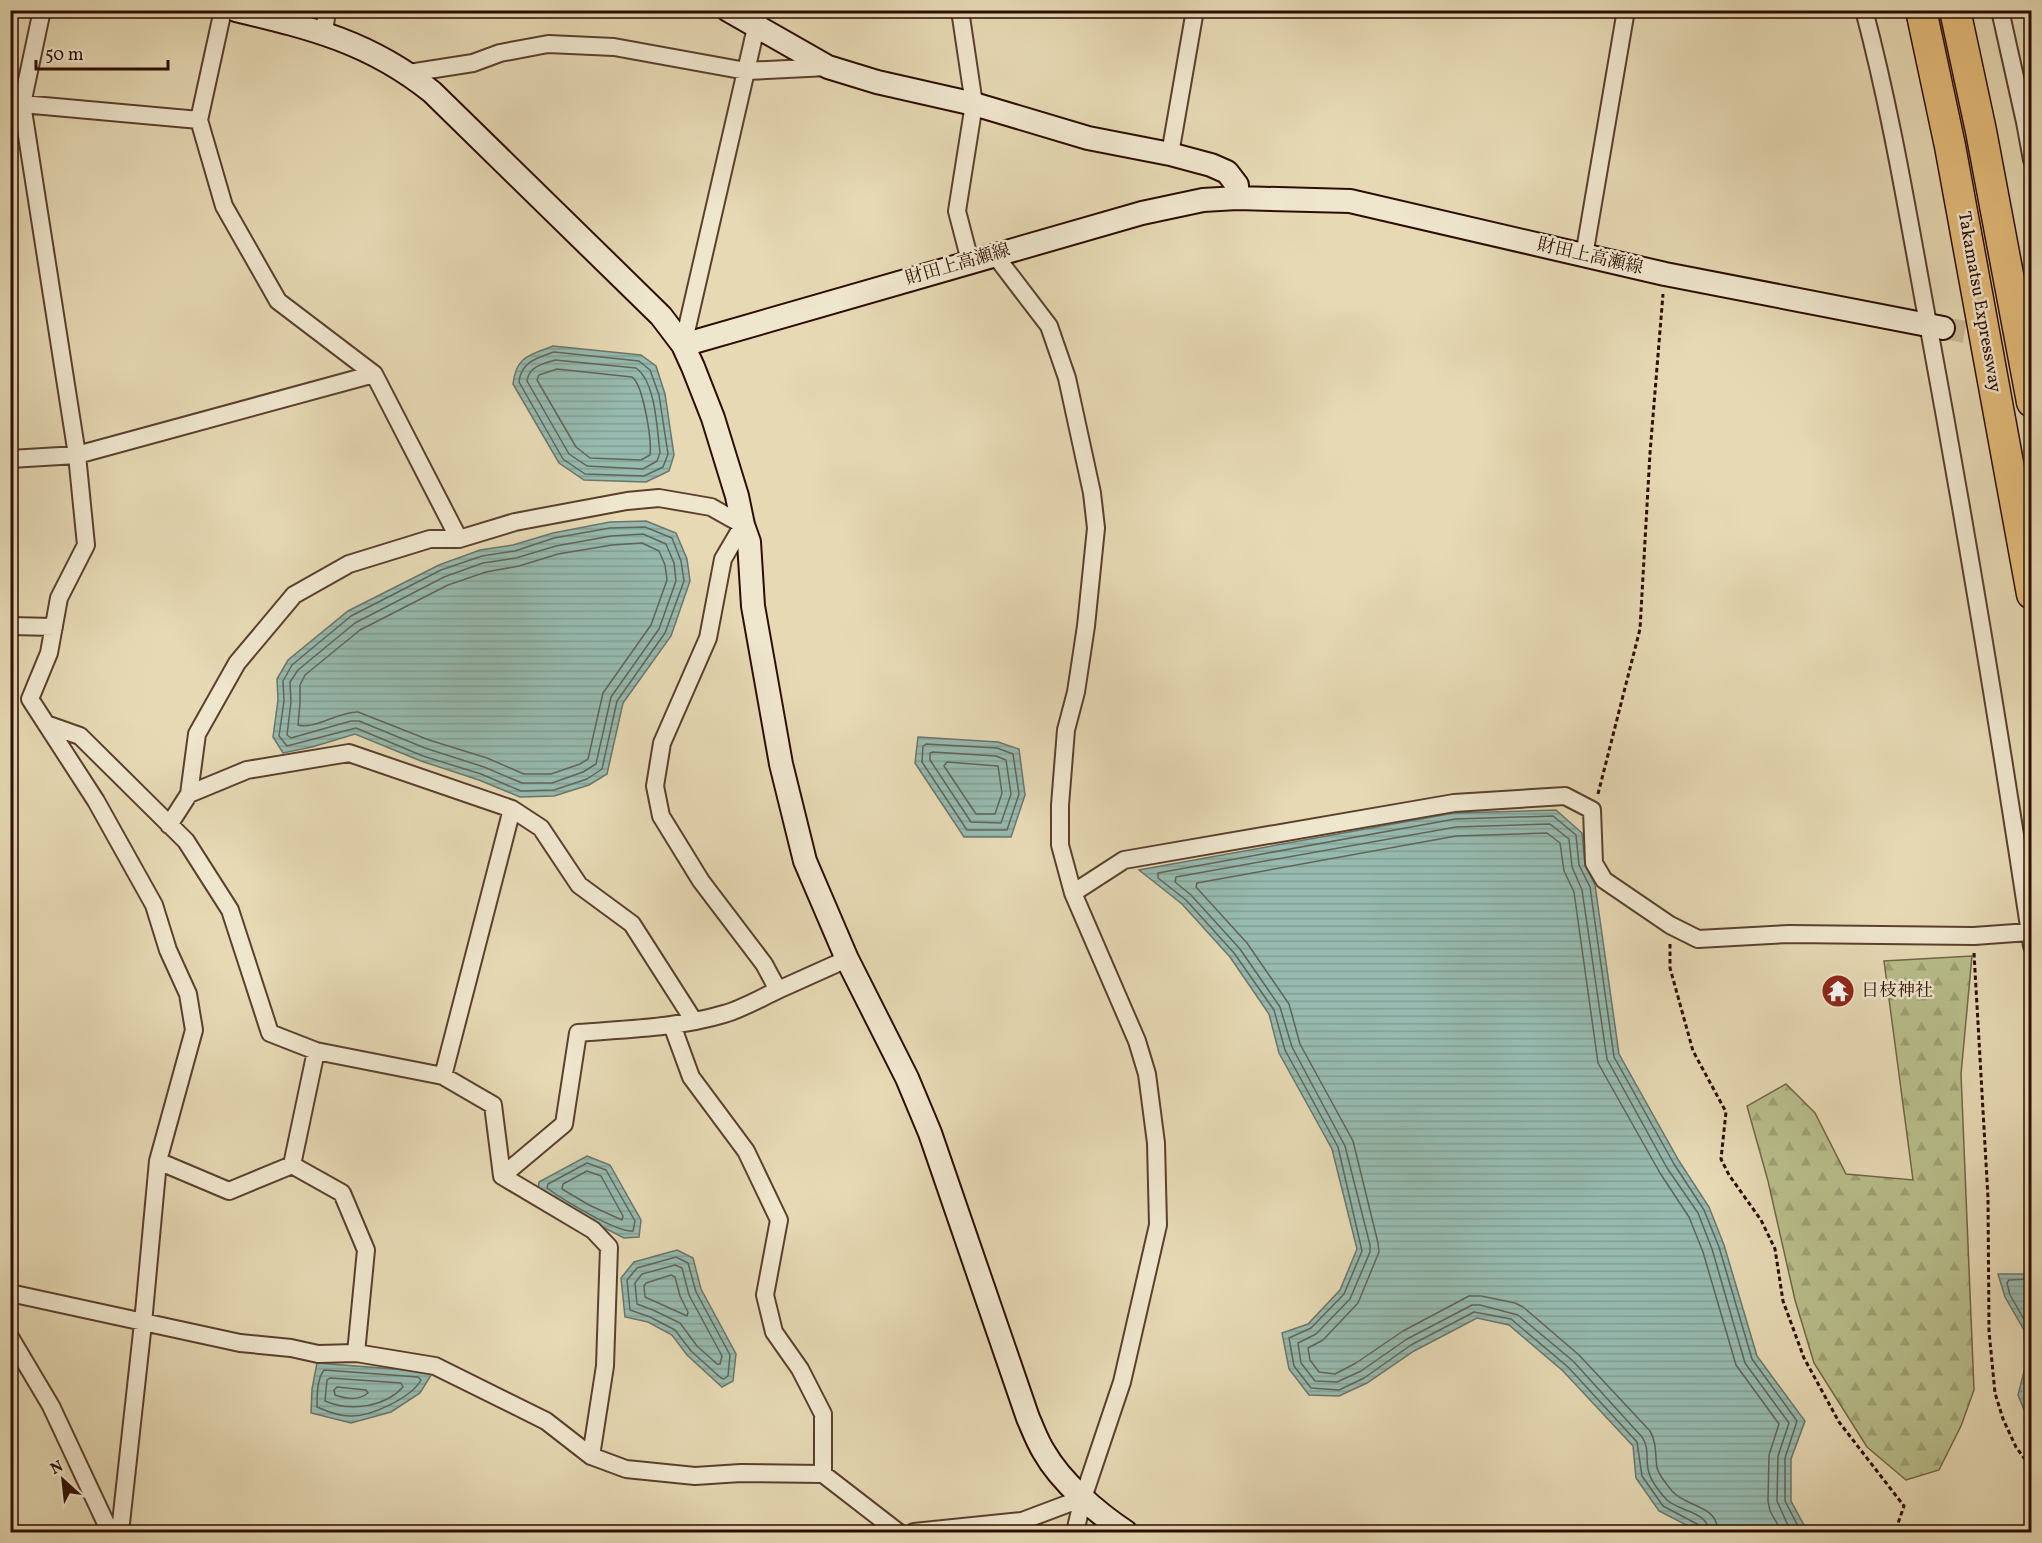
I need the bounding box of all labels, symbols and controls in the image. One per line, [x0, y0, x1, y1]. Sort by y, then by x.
scale bar [36, 33, 168, 71]
text: 50 m [45, 43, 84, 68]
street label: Takamatsu Expressway [1951, 210, 2007, 395]
street label: 財田上高瀬線 [1535, 233, 1645, 281]
street label: 財田上高瀬線 [903, 238, 1013, 292]
temple icon: 日枝神社 [1820, 973, 1856, 1009]
place label: 日枝神社 [1861, 979, 1933, 1004]
north arrow [33, 1450, 93, 1510]
text: N [47, 1456, 68, 1481]

